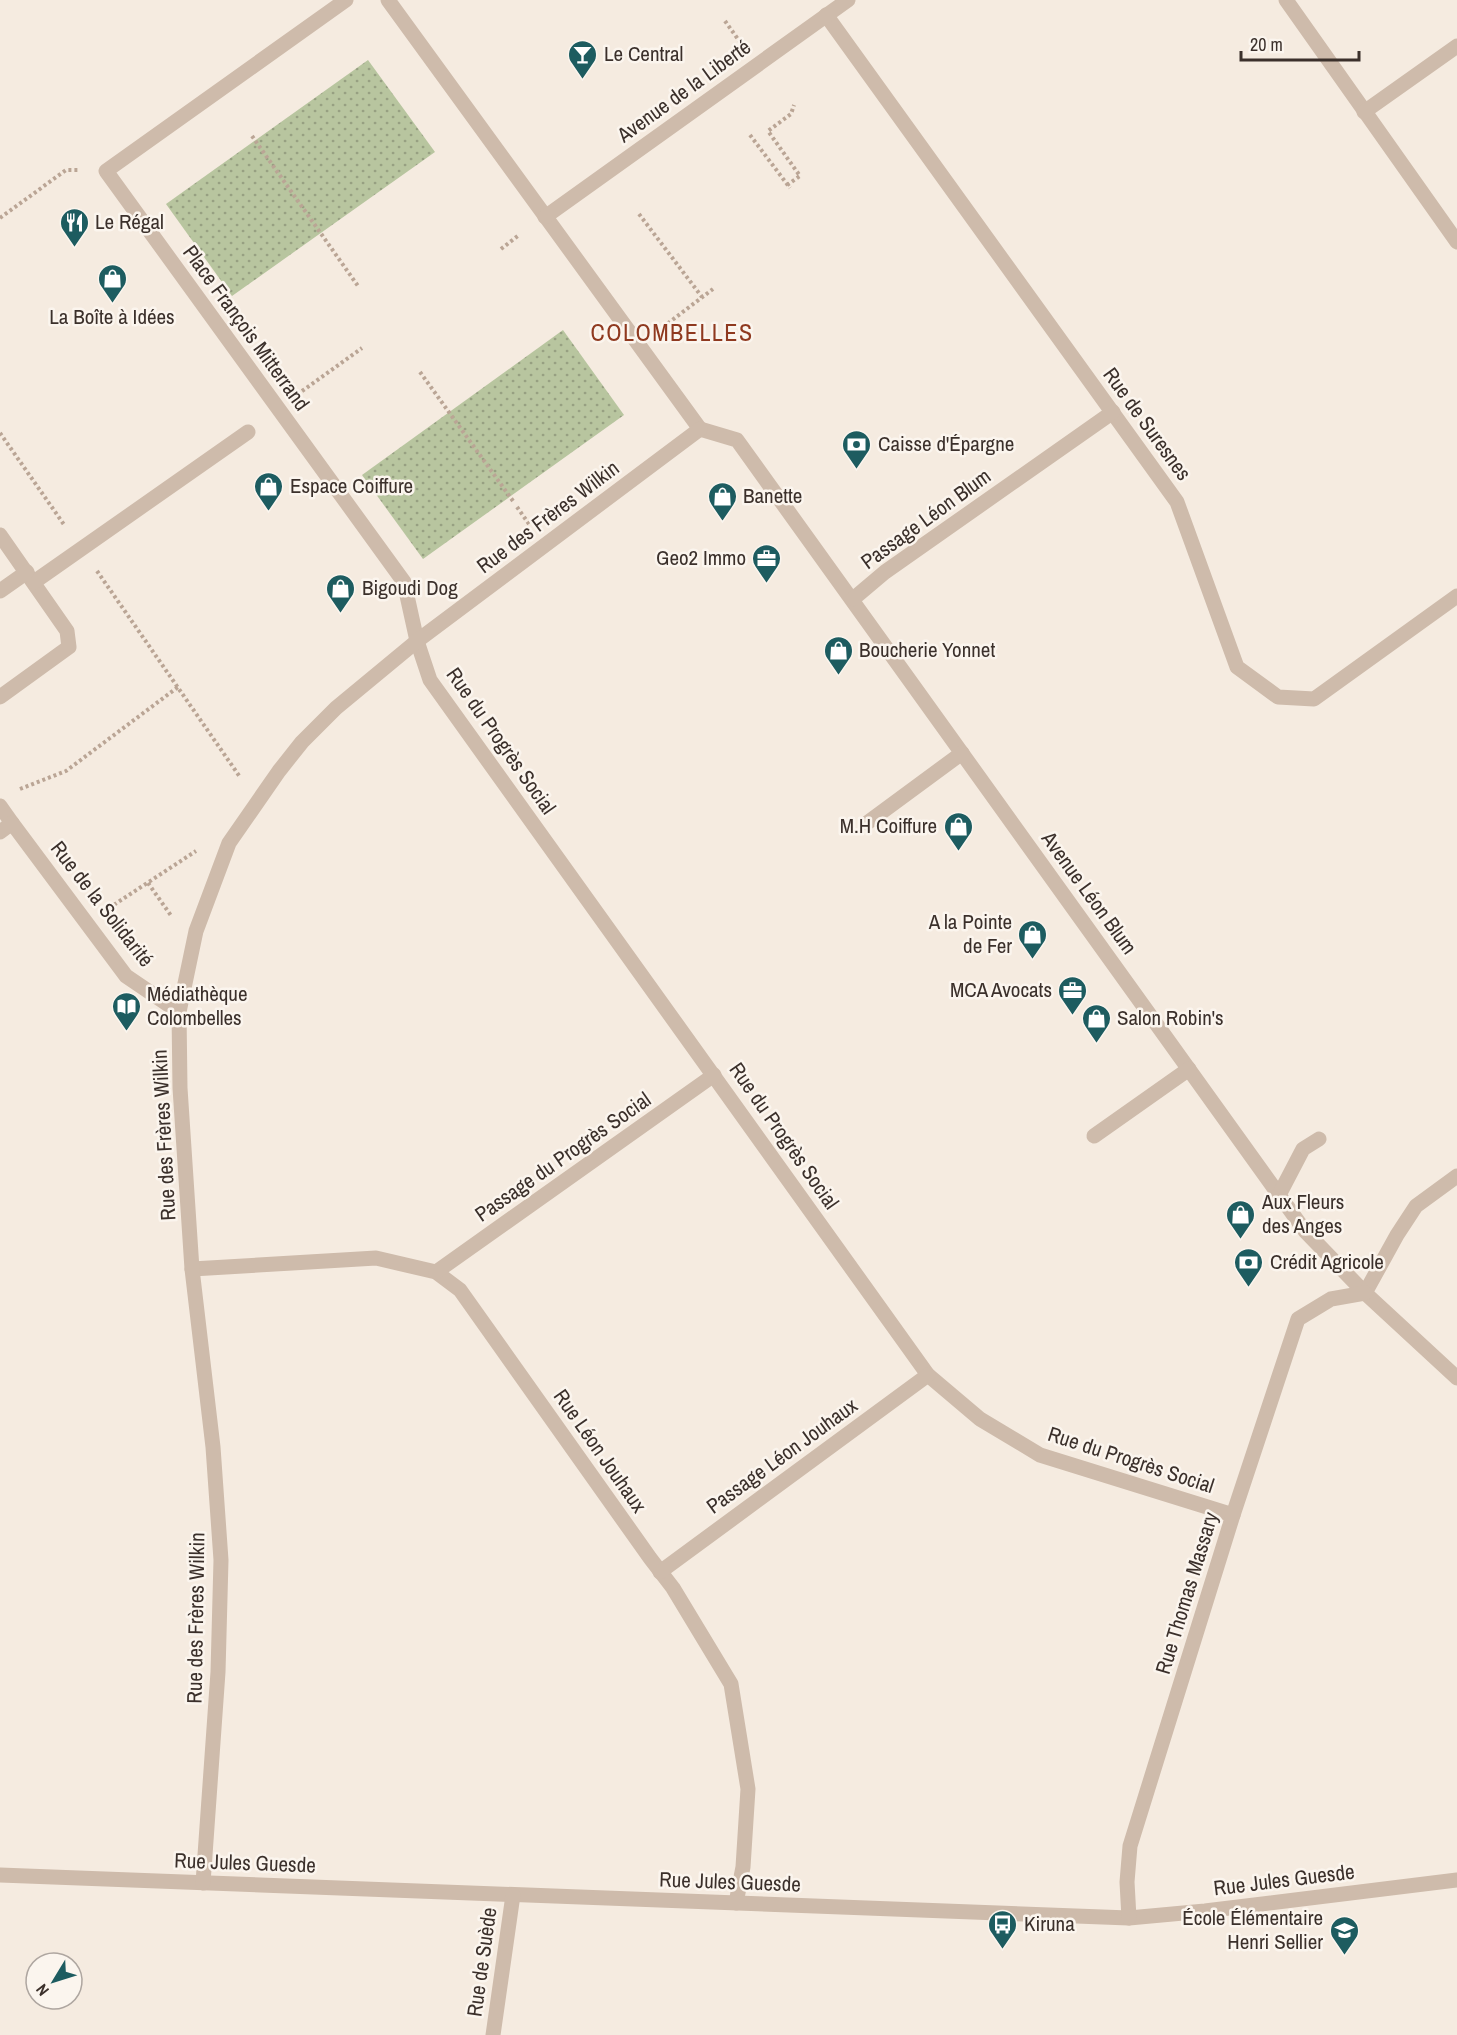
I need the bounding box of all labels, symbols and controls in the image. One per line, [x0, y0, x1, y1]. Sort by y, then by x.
scale bar [1241, 24, 1360, 62]
street label: Avenue de la Liberté [610, 32, 756, 150]
text: 20 m [1250, 32, 1283, 57]
bar icon: Le Central [567, 38, 599, 80]
place label: Le Central [604, 39, 683, 68]
restaurant icon: Le Régal [58, 206, 90, 248]
place label: Le Régal [95, 207, 164, 236]
street label: Place François Mitterrand [176, 239, 316, 416]
shop icon: La Boîte à Idées [96, 262, 128, 304]
place label: La Boîte à Idées [49, 302, 175, 331]
district label: COLOMBELLES [590, 316, 754, 348]
street label: Rue de Suresnes [1097, 361, 1198, 486]
bank icon: Caisse d'Épargne [841, 428, 873, 470]
place label: Caisse d'Épargne [878, 429, 1014, 458]
street label: Rue des Frères Wilkin [471, 453, 625, 580]
street label: Passage Léon Blum [855, 462, 997, 576]
shop icon: Espace Coiffure [253, 470, 285, 512]
place label: Espace Coiffure [290, 471, 413, 500]
shop icon: Banette [706, 480, 738, 522]
place label: Banette [743, 481, 802, 510]
office icon: Geo2 Immo [751, 542, 783, 584]
place label: Geo2 Immo [656, 543, 746, 572]
shop icon: Bigoudi Dog [325, 572, 357, 614]
place label: Bigoudi Dog [362, 573, 458, 602]
shop icon: Boucherie Yonnet [822, 634, 854, 676]
place label: Boucherie Yonnet [859, 635, 995, 664]
street label: Rue du Progrès Social [440, 661, 563, 820]
shop icon: M.H Coiffure [942, 810, 974, 852]
place label: M.H Coiffure [840, 811, 937, 840]
street label: Avenue Léon Blum [1034, 825, 1144, 960]
street label: Rue de la Solidarité [44, 835, 161, 973]
place label: A la Pointe de Fer [928, 907, 1012, 960]
shop icon: A la Pointe de Fer [1017, 918, 1049, 960]
office icon: MCA Avocats [1057, 974, 1089, 1016]
place label: MCA Avocats [950, 975, 1052, 1004]
place label: Médiathèque Colombelles [147, 979, 248, 1032]
library icon: Médiathèque Colombelles [110, 990, 142, 1032]
shop icon: Salon Robin's [1080, 1002, 1112, 1044]
place label: Salon Robin's [1117, 1003, 1224, 1032]
street label: Rue des Frères Wilkin [145, 1049, 182, 1221]
street label: Rue du Progrès Social [723, 1056, 846, 1215]
street label: Passage du Progrès Social [469, 1085, 657, 1228]
place label: Aux Fleurs des Anges [1261, 1187, 1344, 1240]
shop icon: Aux Fleurs des Anges [1225, 1198, 1257, 1240]
bank icon: Crédit Agricole [1233, 1246, 1265, 1288]
place label: Crédit Agricole [1270, 1247, 1384, 1276]
street label: Rue Léon Jouhaux [547, 1383, 654, 1519]
street label: Passage Léon Jouhaux [700, 1391, 863, 1520]
street label: Rue du Progrès Social [1044, 1419, 1218, 1500]
street label: Rue Thomas Massary [1148, 1508, 1225, 1677]
street label: Rue des Frères Wilkin [180, 1532, 211, 1704]
street label: Rue Jules Guesde [174, 1846, 316, 1879]
street label: Rue Jules Guesde [1212, 1856, 1356, 1903]
street label: Rue Jules Guesde [659, 1865, 801, 1898]
place label: École Élémentaire Henri Sellier [1182, 1903, 1323, 1956]
street label: Rue de Suède [459, 1905, 504, 2018]
bus stop icon: Kiruna [987, 1908, 1019, 1950]
place label: Kiruna [1024, 1909, 1075, 1938]
school or university icon: École Élémentaire Henri Sellier [1328, 1914, 1360, 1956]
north arrow [24, 1951, 84, 2011]
text: N [31, 1980, 54, 2001]

